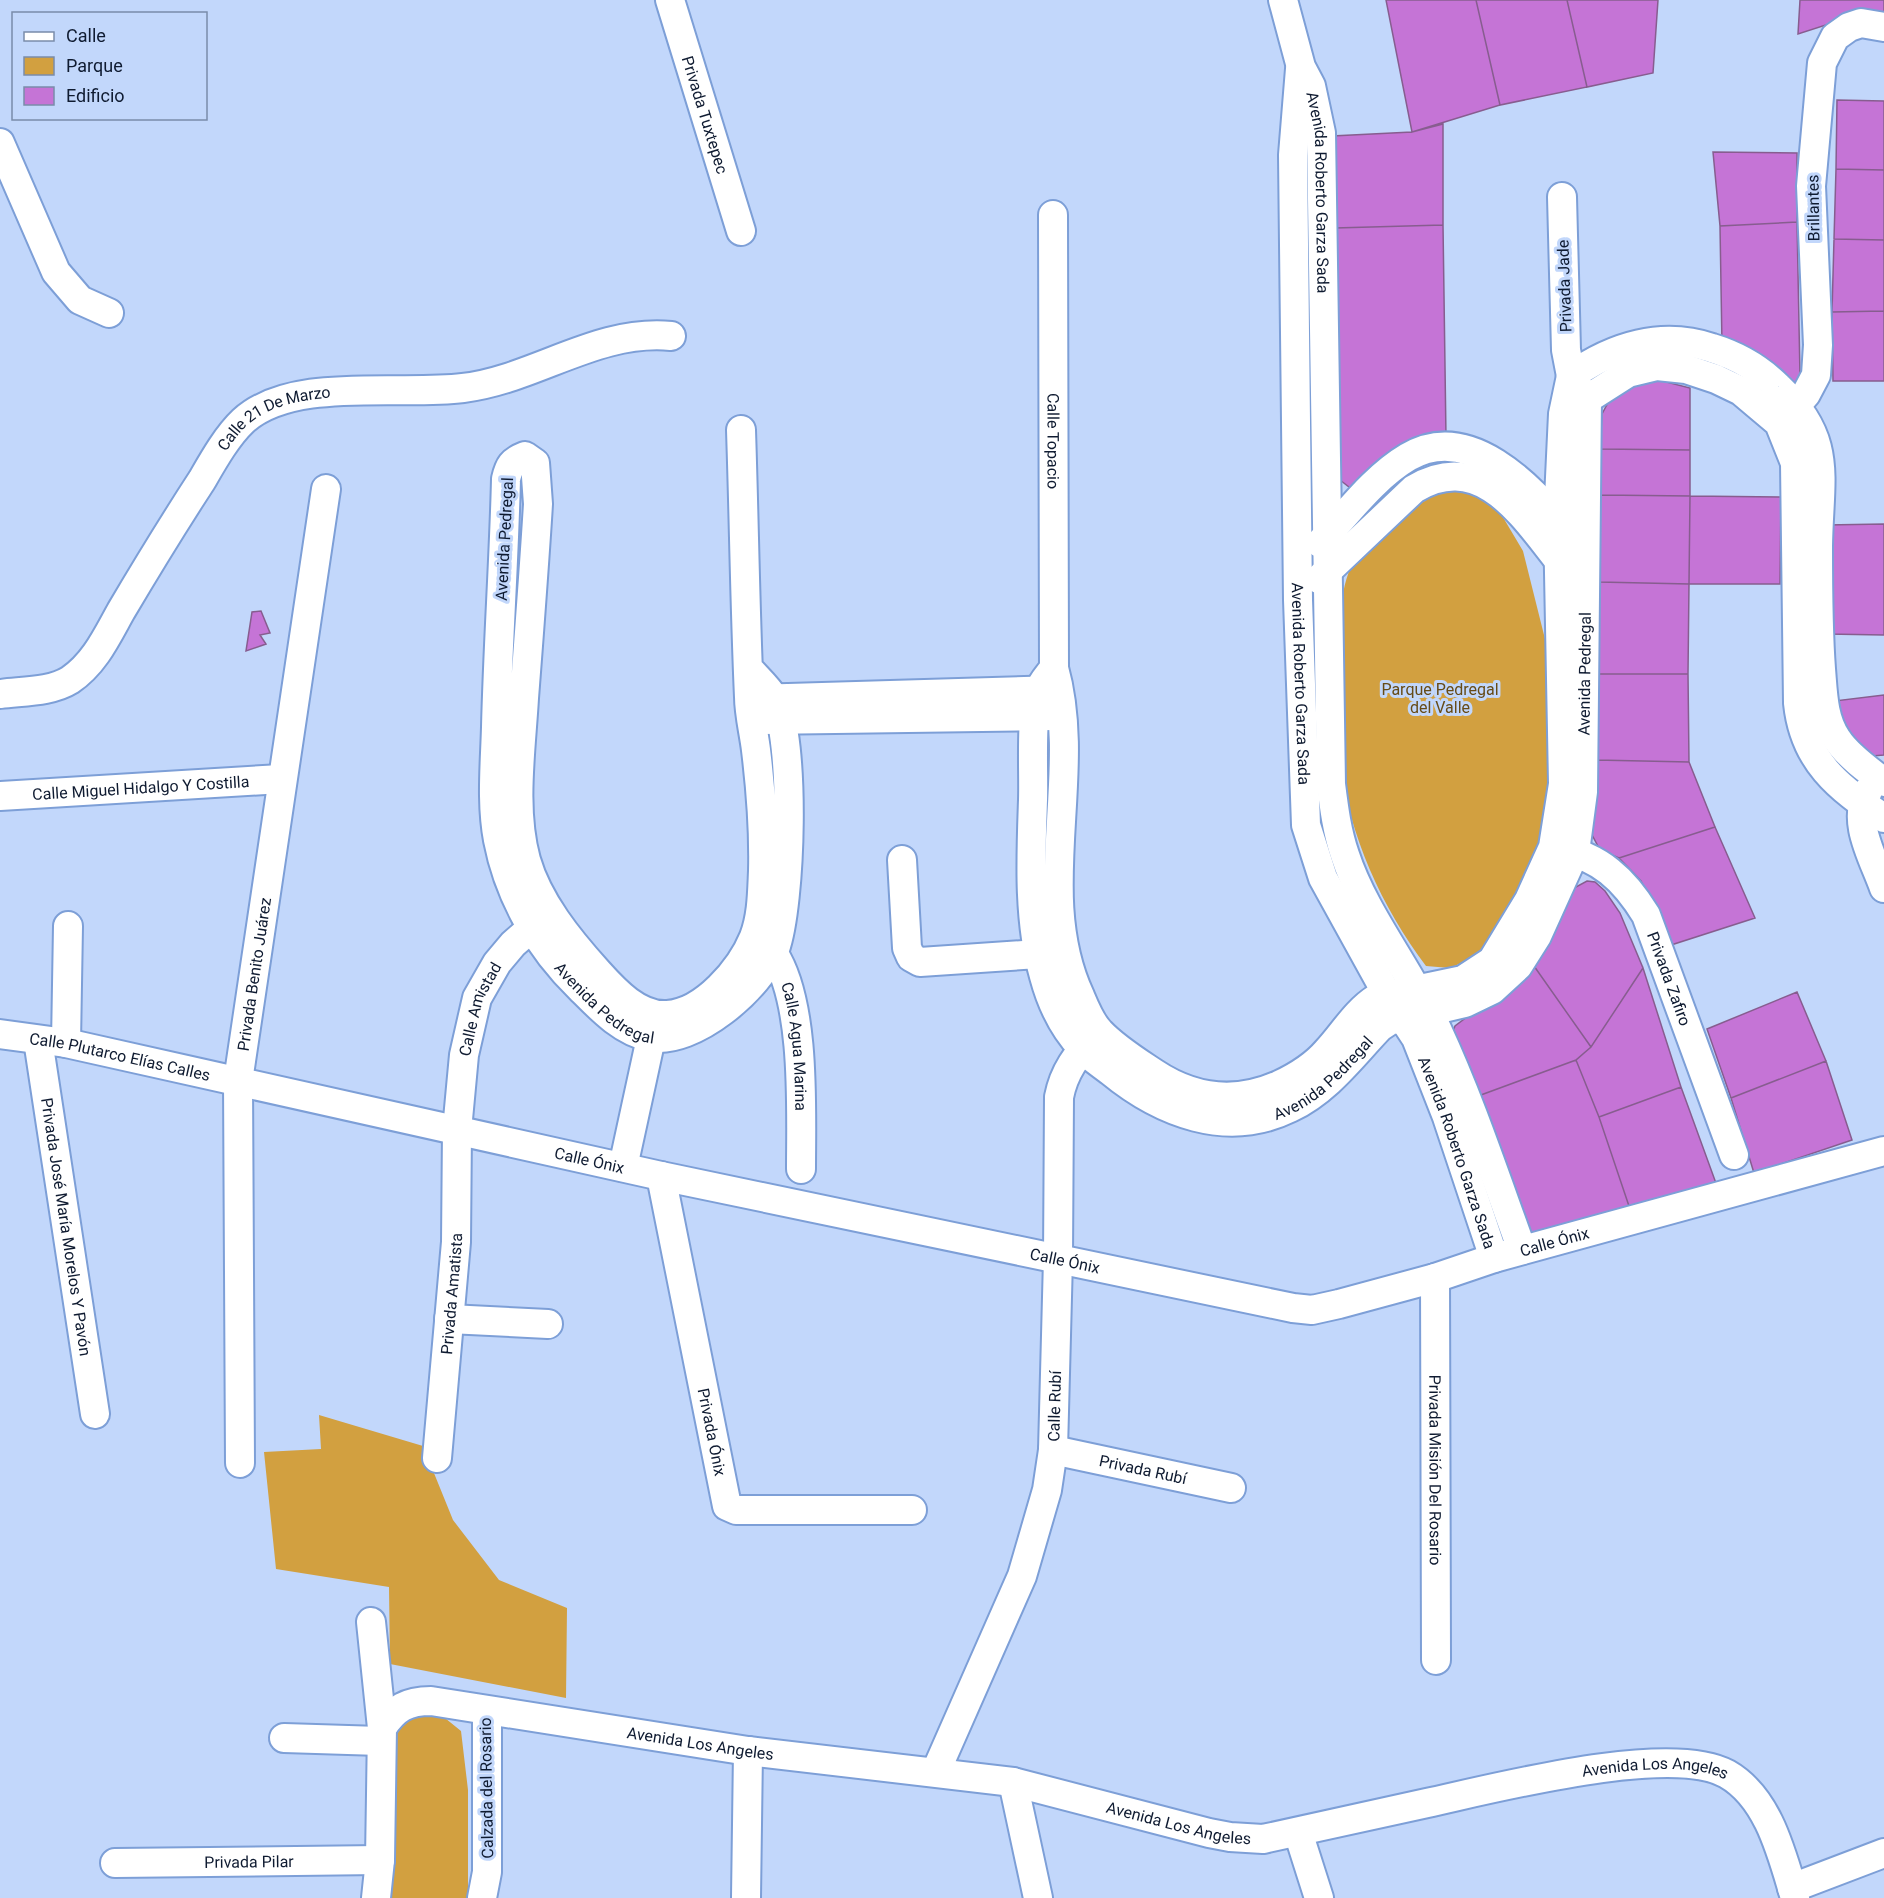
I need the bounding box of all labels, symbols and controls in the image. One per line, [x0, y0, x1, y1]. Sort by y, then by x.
legend [12, 12, 207, 120]
text: Calle [66, 25, 106, 46]
street label: Privada Tuxtepec [678, 54, 732, 176]
text: Parque [66, 55, 123, 76]
text: Edificio [66, 85, 125, 106]
street label: Avenida Roberto Garza Sada [1302, 90, 1332, 294]
street label: Brillantes [1803, 175, 1824, 241]
street label: Privada Jade [1553, 239, 1576, 333]
street label: Calle 21 De Marzo [213, 383, 331, 454]
street label: Calle Topacio [1043, 393, 1063, 489]
street label: Avenida Pedregal [492, 477, 517, 601]
street label: Avenida Roberto Garza Sada [1288, 582, 1314, 785]
street label: Avenida Pedregal [1575, 612, 1595, 736]
park label: Parque Pedregal del Valle [1381, 680, 1499, 717]
street label: Calle Miguel Hidalgo Y Costilla [32, 772, 250, 804]
street label: Privada Benito Juárez [234, 896, 275, 1052]
street label: Privada Zafiro [1643, 929, 1695, 1029]
street label: Avenida Pedregal [550, 958, 656, 1048]
street label: Calle Amistad [455, 959, 505, 1058]
street label: Calle Agua Marina [777, 980, 810, 1111]
street label: Calle Plutarco Elías Calles [28, 1029, 212, 1085]
street label: Avenida Pedregal [1271, 1032, 1377, 1124]
street label: Avenida Roberto Garza Sada [1414, 1054, 1499, 1251]
street label: Privada José María Morelos Y Pavón [37, 1097, 95, 1357]
street label: Calle Ónix [553, 1143, 626, 1178]
street label: Calle Ónix [1518, 1223, 1591, 1260]
street label: Privada Amatista [437, 1233, 466, 1355]
street label: Calle Ónix [1028, 1244, 1102, 1277]
street label: Calle Rubí [1044, 1369, 1065, 1442]
street label: Privada Misión Del Rosario [1425, 1375, 1445, 1565]
street label: Privada Ónix [694, 1386, 730, 1478]
street label: Privada Rubí [1097, 1451, 1189, 1489]
street label: Calzada del Rosario [476, 1717, 497, 1859]
street label: Avenida Los Angeles [626, 1723, 775, 1764]
street label: Avenida Los Angeles [1580, 1754, 1732, 1783]
street label: Avenida Los Angeles [1104, 1798, 1252, 1848]
street label: Privada Pilar [204, 1852, 294, 1872]

